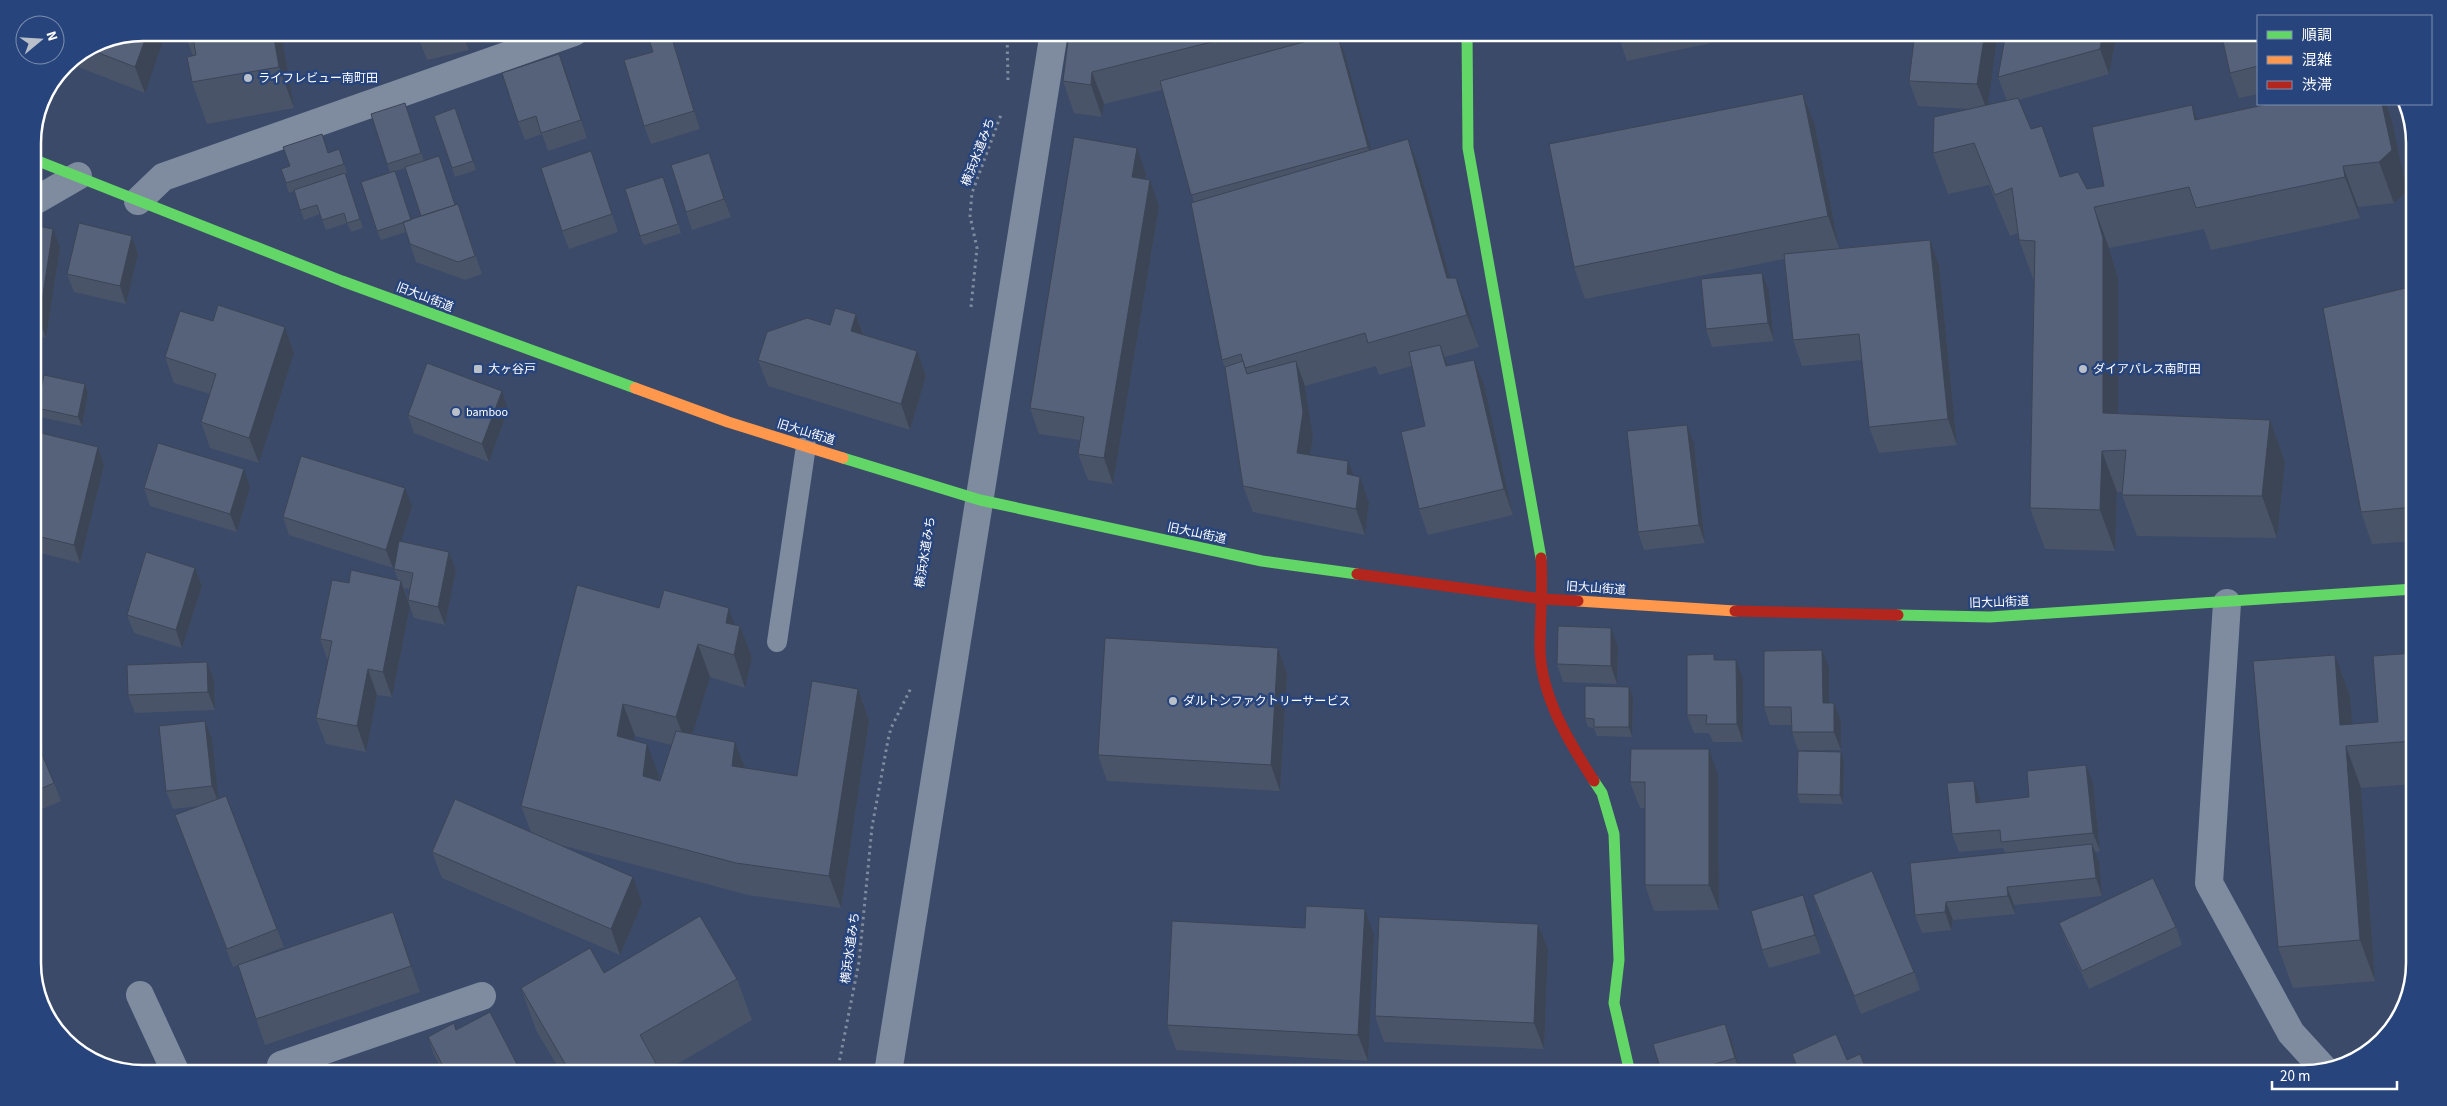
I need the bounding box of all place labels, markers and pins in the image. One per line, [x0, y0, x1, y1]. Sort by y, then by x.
place label: ライフレビュー南町田 [258, 70, 378, 87]
marker: ライフレビュー南町田 [242, 72, 254, 84]
place label: 大ヶ谷戸 [488, 361, 536, 378]
place label: ダイアパレス南町田 [2093, 361, 2201, 378]
marker: 大ヶ谷戸 [472, 363, 484, 375]
marker: ダイアパレス南町田 [2077, 363, 2089, 375]
place label: bamboo [466, 404, 508, 421]
marker: bamboo [450, 406, 462, 418]
place label: ダルトンファクトリーサービス [1183, 693, 1350, 710]
marker: ダルトンファクトリーサービス [1167, 695, 1179, 707]

